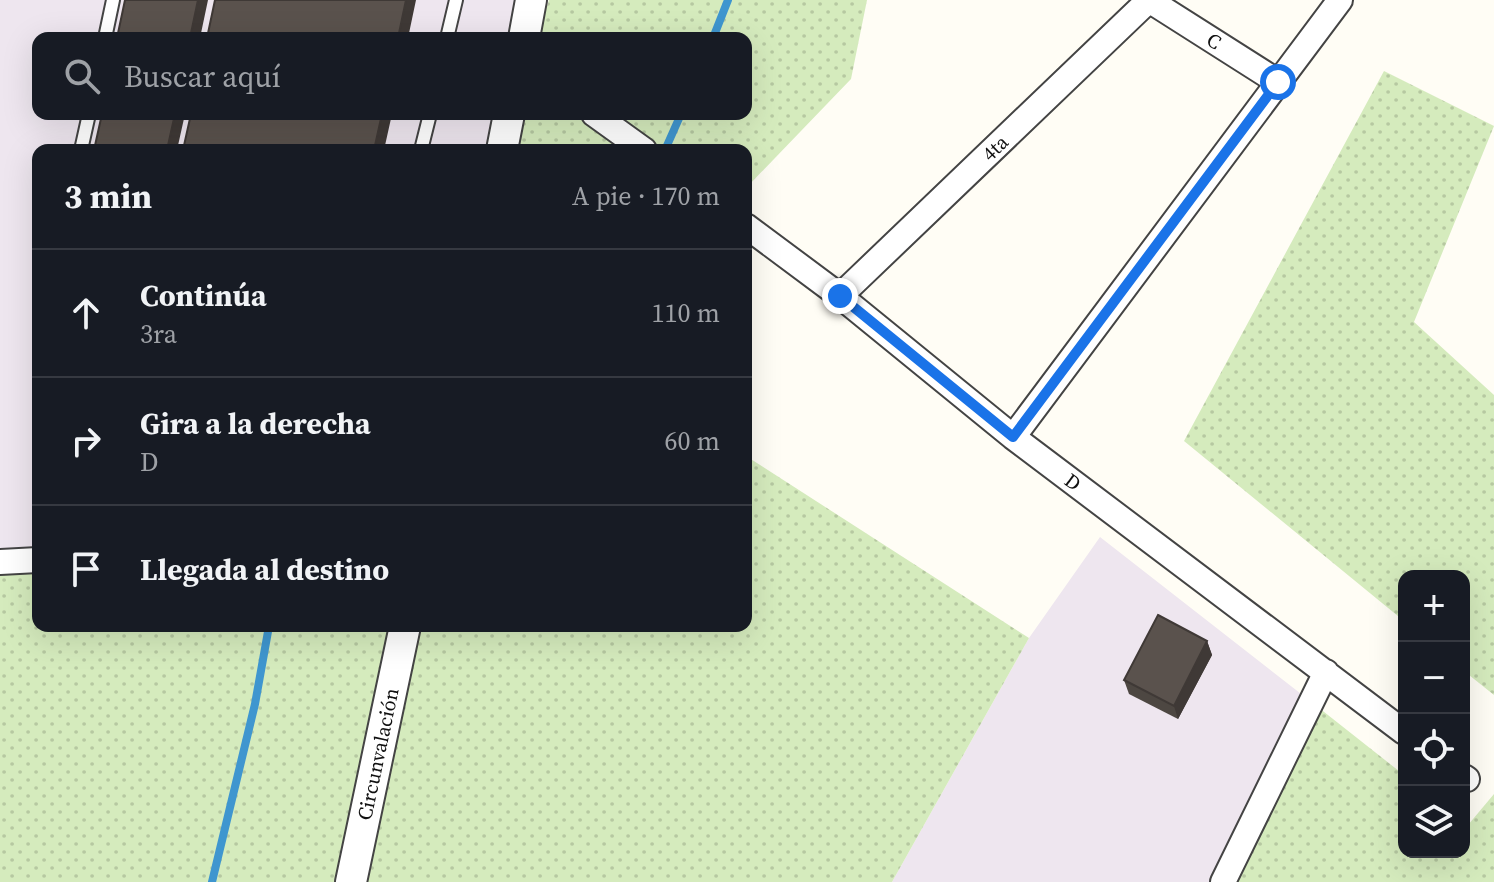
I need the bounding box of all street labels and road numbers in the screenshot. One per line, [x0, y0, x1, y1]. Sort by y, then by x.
street label: C [1201, 26, 1227, 56]
street label: 4ta [976, 128, 1015, 167]
street label: D [1059, 467, 1087, 497]
street label: Circunvalación [350, 685, 406, 823]

